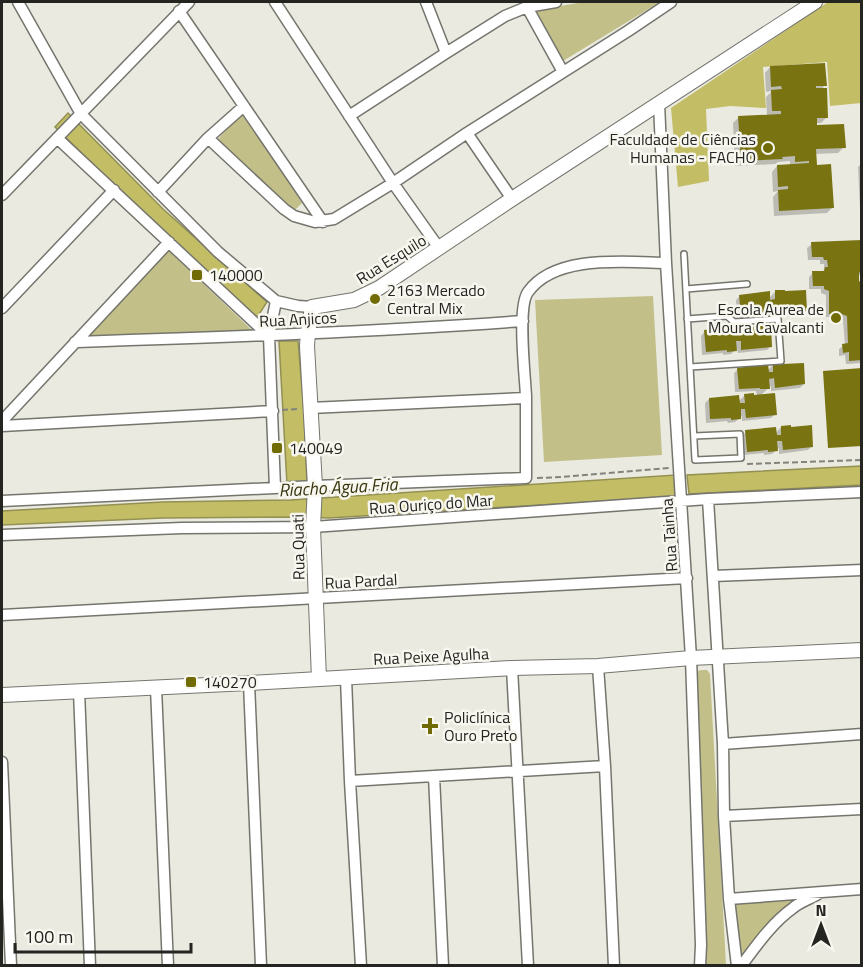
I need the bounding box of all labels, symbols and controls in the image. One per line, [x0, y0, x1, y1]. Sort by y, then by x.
place label: Faculdade de Ciências Humanas - FACHO [610, 127, 756, 169]
marker: Faculdade de Ciências Humanas - FACHO [761, 141, 775, 155]
street label: Rua Esquilo [351, 228, 431, 290]
place label: 140000 [209, 263, 263, 287]
marker: 140000 [190, 268, 204, 282]
place label: 2163 Mercado Central Mix [387, 278, 485, 320]
marker: 2163 Mercado Central Mix [368, 292, 382, 306]
place label: Escola Aurea de Moura Cavalcanti [708, 297, 824, 339]
street label: Rua Anjicos [259, 305, 337, 333]
marker: Escola Aurea de Moura Cavalcanti [829, 311, 843, 325]
place label: 140049 [289, 436, 343, 460]
marker: 140049 [270, 441, 284, 455]
water label: Riacho Água Fria [278, 470, 399, 504]
street label: Rua Ouriço do Mar [368, 488, 494, 520]
street label: Rua Tainha [654, 497, 684, 573]
street label: Rua Quati [285, 514, 311, 580]
street label: Rua Pardal [324, 567, 398, 595]
street label: Rua Peixe Agulha [372, 641, 490, 671]
place label: 140270 [203, 670, 257, 694]
marker: 140270 [184, 675, 198, 689]
place label: Policlínica Ouro Preto [444, 705, 517, 747]
marker: Policlínica Ouro Preto [421, 717, 439, 735]
north arrow [791, 895, 851, 955]
text: N [815, 898, 827, 922]
scale bar [15, 916, 190, 954]
text: 100 m [24, 923, 73, 950]

